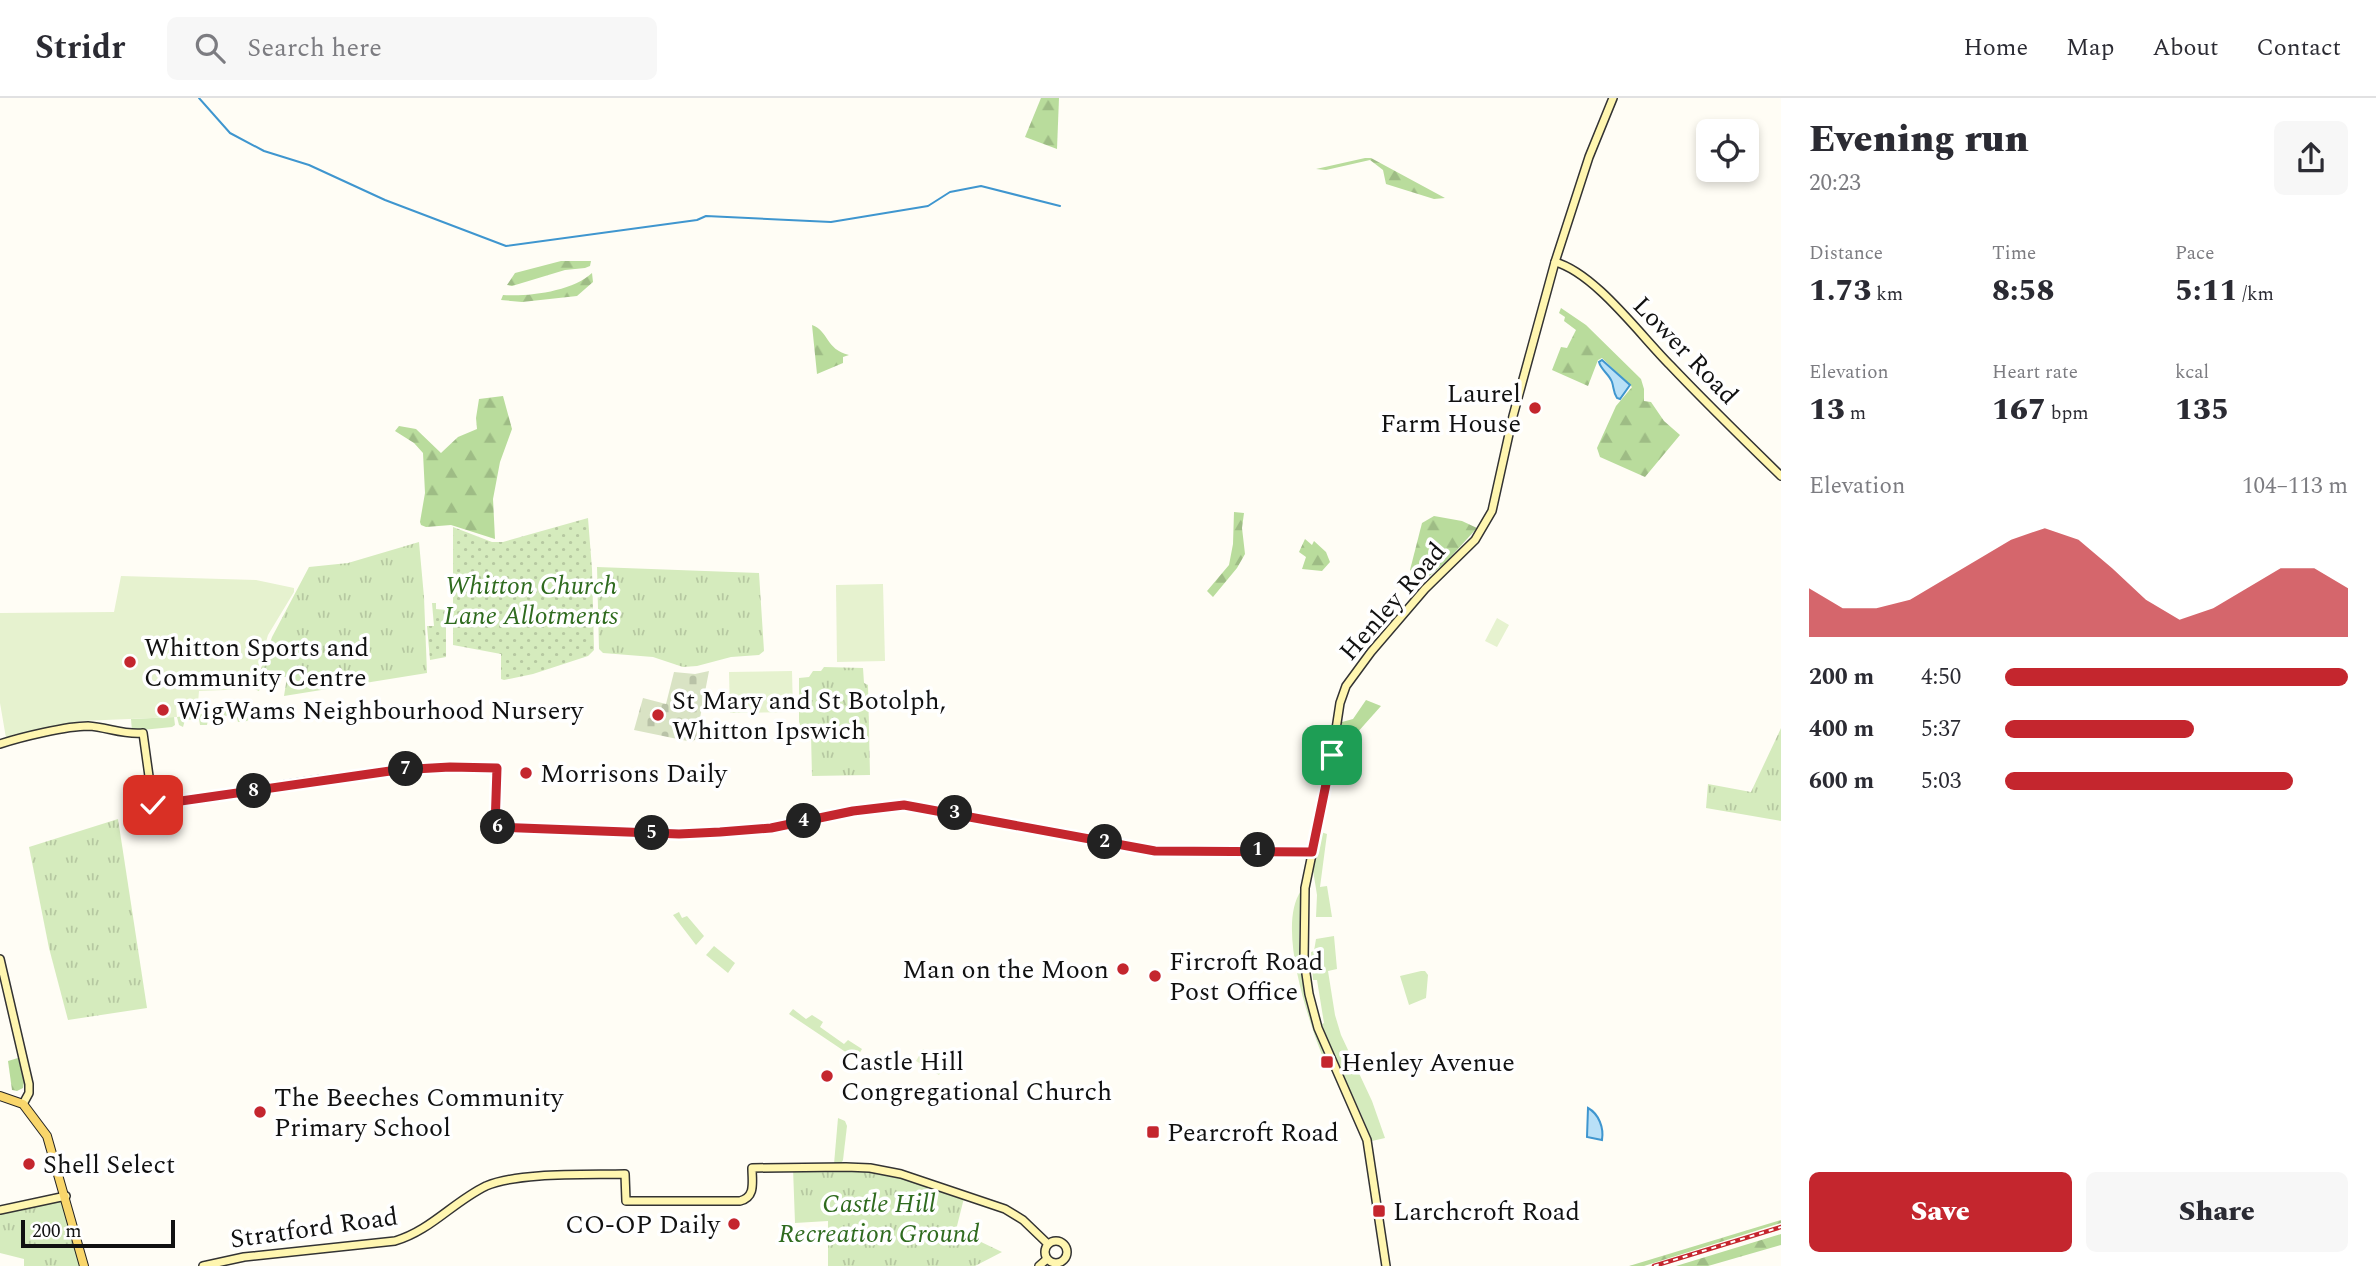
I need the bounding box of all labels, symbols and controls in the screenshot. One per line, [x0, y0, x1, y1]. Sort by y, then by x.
search box [167, 17, 657, 80]
text: Stridr [35, 23, 125, 73]
text: Search here [247, 28, 382, 68]
icon: search [191, 29, 229, 67]
text: Home [1963, 30, 2028, 66]
text: Map [2066, 30, 2114, 66]
text: About [2152, 30, 2218, 66]
text: Contact [2256, 30, 2341, 66]
text: Evening run [1809, 111, 2029, 169]
map controls [1696, 119, 1759, 182]
button: locate [1696, 119, 1759, 182]
button: share [2274, 121, 2348, 195]
text: 20:23 [1809, 166, 1861, 201]
text: Distance [1809, 239, 1883, 268]
text: Time [1992, 239, 2036, 268]
text: Pace [2175, 239, 2214, 268]
text: 1.73 [1809, 268, 1871, 314]
text: 8:58 [1992, 268, 2054, 314]
text: 5:11 [2175, 268, 2237, 314]
text: km [1871, 280, 1903, 309]
text: /km [2237, 280, 2274, 309]
street label: Lower Road [1623, 287, 1748, 414]
text: Elevation [1809, 358, 1889, 387]
text: Heart rate [1992, 358, 2078, 387]
text: kcal [2175, 358, 2209, 387]
place label: Laurel Farm House [1380, 374, 1521, 444]
text: 13 [1809, 387, 1845, 433]
text: 167 [1992, 387, 2046, 433]
text: 135 [2175, 387, 2229, 433]
text: m [1845, 399, 1866, 428]
text: bpm [2046, 399, 2089, 428]
marker: Laurel Farm House [1527, 400, 1543, 416]
text: Elevation [1809, 469, 1905, 504]
text: 104–113 m [2242, 469, 2348, 504]
street label: Henley Road [1330, 533, 1456, 670]
park label: Whitton Church Lane Allotments [444, 566, 618, 636]
place label: Whitton Sports and Community Centre [144, 628, 369, 698]
marker: Whitton Sports and Community Centre [122, 654, 138, 670]
text: 200 m [1809, 660, 1874, 695]
text: 4:50 [1921, 660, 1961, 695]
place label: St Mary and St Botolph, Whitton Ipswich [672, 681, 946, 751]
place label: WigWams Neighbourhood Nursery [177, 691, 585, 731]
marker: WigWams Neighbourhood Nursery [155, 702, 171, 718]
marker: St Mary and St Botolph, Whitton Ipswich [650, 707, 666, 723]
text: 400 m [1809, 712, 1874, 747]
text: 5:37 [1921, 712, 1961, 747]
pin [1302, 725, 1362, 785]
icon: arrive [1313, 736, 1351, 774]
pin: 7 [388, 752, 424, 786]
text: 7 [400, 754, 411, 783]
place label: Morrisons Daily [540, 754, 729, 794]
text: 600 m [1809, 764, 1874, 799]
text: 5:03 [1921, 764, 1961, 799]
marker: Morrisons Daily [518, 765, 534, 781]
pin: 8 [236, 774, 272, 808]
pin [123, 775, 183, 835]
text: 8 [248, 776, 259, 805]
icon: check [134, 786, 172, 824]
pin: 3 [937, 796, 972, 830]
text: 3 [949, 798, 960, 827]
pin: 4 [786, 804, 822, 838]
text: 4 [798, 806, 809, 835]
pin: 6 [480, 810, 516, 844]
text: 6 [492, 812, 503, 841]
pin: 5 [634, 816, 670, 850]
text: 5 [646, 818, 657, 847]
pin: 2 [1088, 824, 1122, 860]
text: 2 [1099, 827, 1110, 856]
pin: 1 [1240, 832, 1276, 868]
text: 1 [1252, 835, 1263, 864]
place label: Fircroft Road Post Office [1169, 942, 1323, 1012]
place label: Man on the Moon [902, 950, 1109, 990]
marker: Man on the Moon [1115, 961, 1131, 977]
marker: Fircroft Road Post Office [1147, 968, 1163, 984]
place label: Castle Hill Congregational Church [841, 1042, 1112, 1112]
place label: Henley Avenue [1341, 1043, 1515, 1083]
marker: Henley Avenue [1319, 1054, 1335, 1070]
marker: Castle Hill Congregational Church [819, 1068, 835, 1084]
place label: The Beeches Community Primary School [274, 1078, 565, 1148]
marker: The Beeches Community Primary School [252, 1104, 268, 1120]
place label: Pearcroft Road [1167, 1113, 1339, 1153]
marker: Pearcroft Road [1145, 1124, 1161, 1140]
place label: Shell Select [43, 1145, 175, 1185]
marker: Shell Select [21, 1156, 37, 1172]
button: Save [1809, 1172, 2072, 1252]
button: Share [2086, 1172, 2348, 1252]
park label: Castle Hill Recreation Ground [778, 1184, 980, 1254]
place label: Larchcroft Road [1393, 1192, 1580, 1232]
street label: Stratford Road [228, 1196, 401, 1260]
marker: Larchcroft Road [1371, 1203, 1387, 1219]
place label: CO-OP Daily [565, 1205, 722, 1245]
marker: CO-OP Daily [726, 1216, 742, 1232]
scale bar [21, 1217, 175, 1249]
text: 200 m [32, 1217, 82, 1246]

